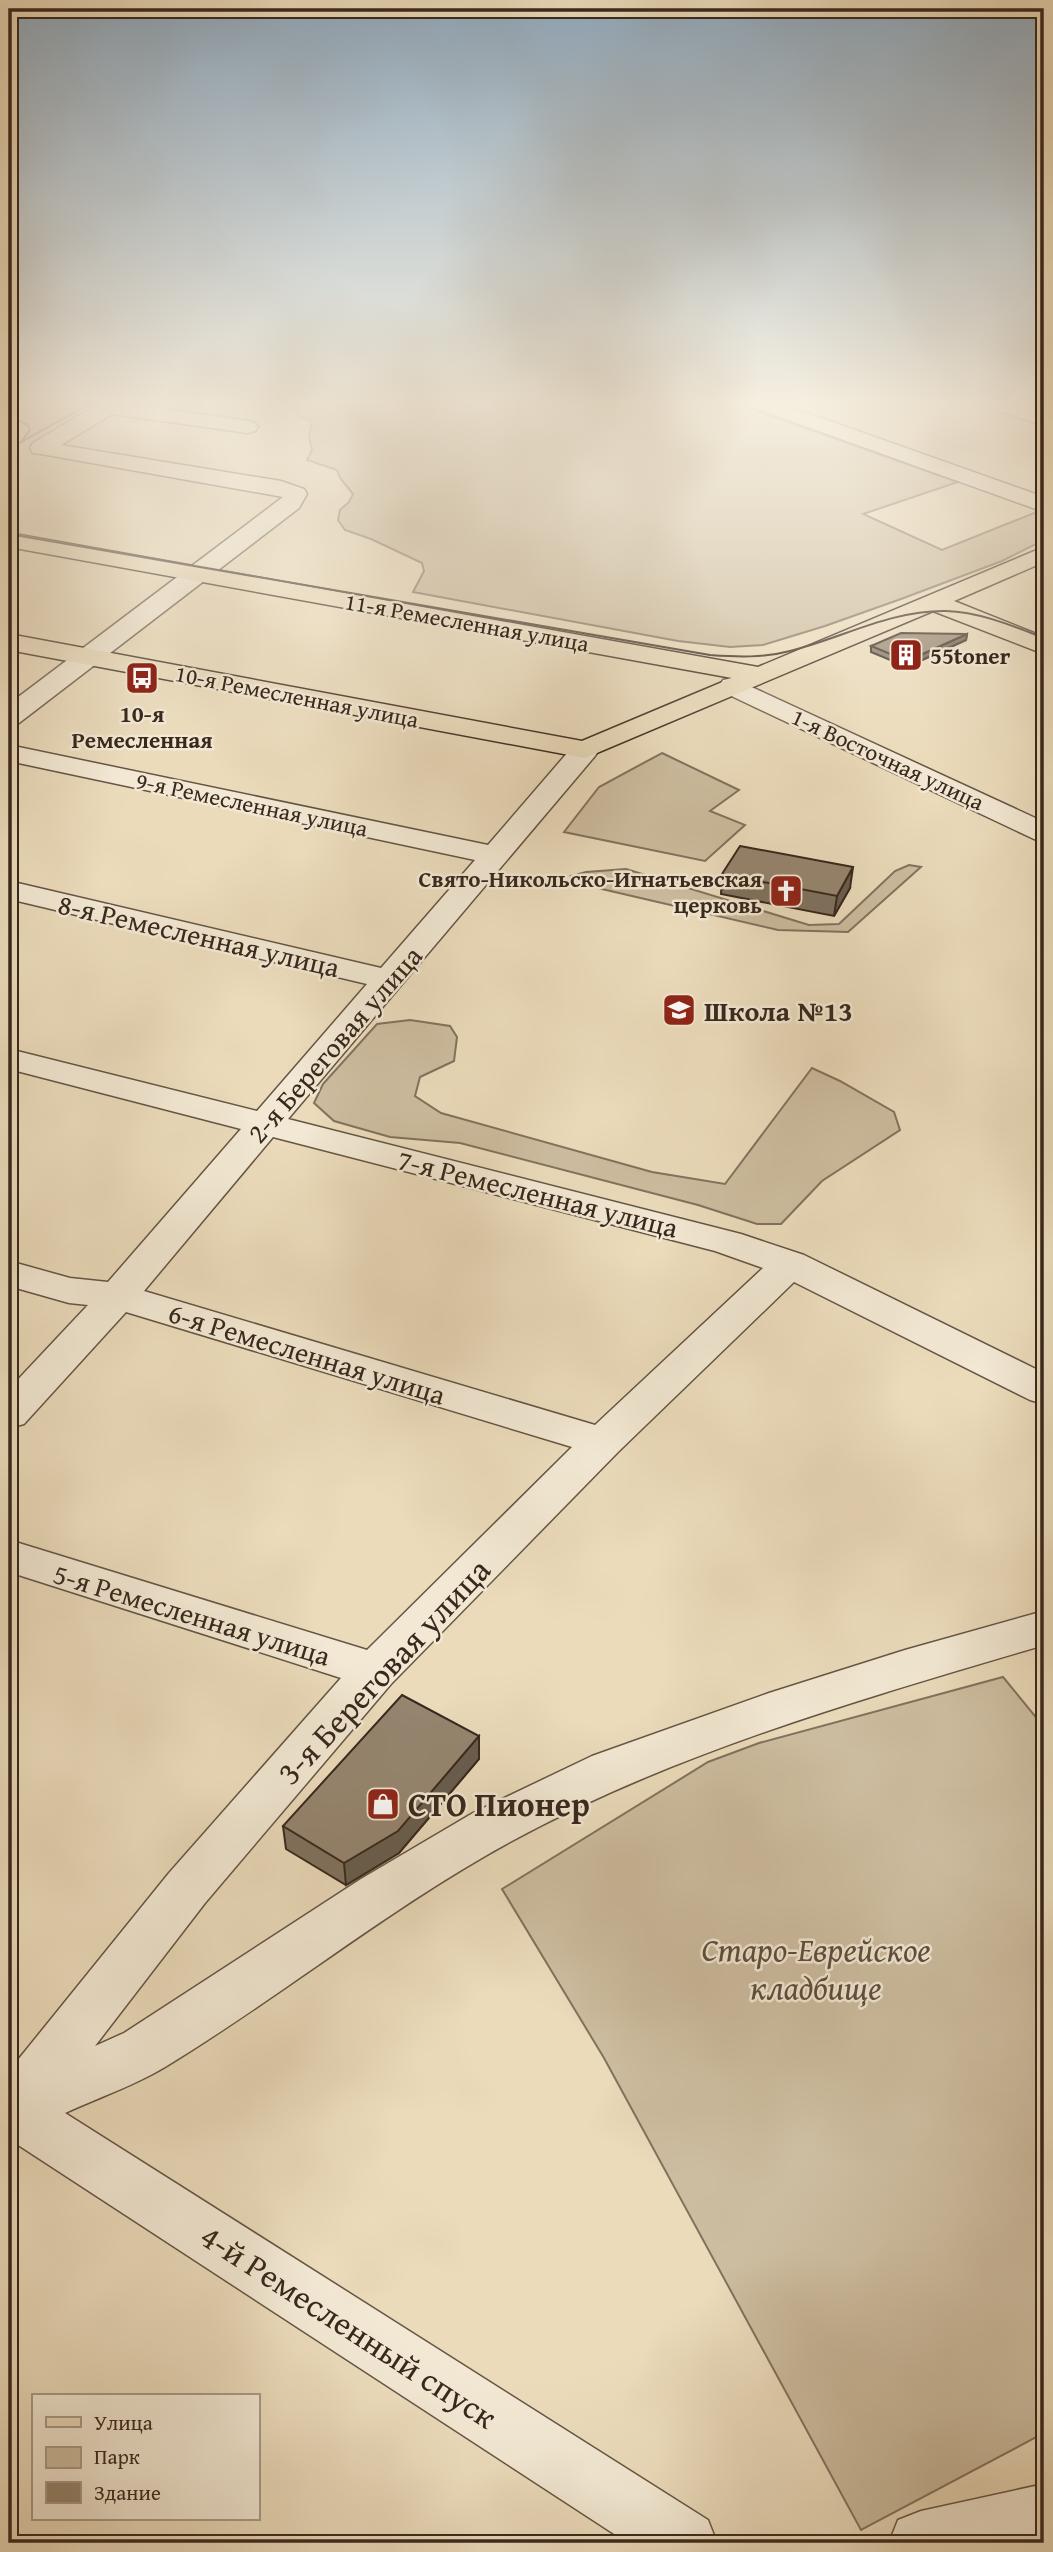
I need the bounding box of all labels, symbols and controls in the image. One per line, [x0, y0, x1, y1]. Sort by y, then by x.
street label: 11-я Ремесленная улица [342, 584, 592, 660]
building icon: 55toner [887, 636, 925, 674]
place label: 55toner [930, 639, 1011, 672]
street label: 10-я Ремесленная улица [173, 656, 422, 736]
bus stop icon: 10-я Ремесленная [123, 659, 161, 697]
place label: 10-я Ремесленная [71, 697, 213, 756]
street label: 1-я Восточная улица [786, 700, 990, 818]
street label: 9-я Ремесленная улица [133, 763, 371, 845]
place label: Свято-Никольско-Игнатьевская церковь [419, 862, 762, 921]
church icon: Свято-Никольско-Игнатьевская церковь [767, 872, 805, 910]
street label: 8-я Ремесленная улица [54, 883, 344, 987]
street label: 2-я Береговая улица [237, 936, 432, 1152]
place label: Школа №13 [704, 990, 853, 1031]
school or university icon: Школа №13 [660, 991, 698, 1029]
street label: 7-я Ремесленная улица [394, 1138, 683, 1248]
street label: 6-я Ремесленная улица [164, 1291, 451, 1415]
street label: 3-я Береговая улица [265, 1547, 501, 1795]
street label: 5-я Ремесленная улица [49, 1552, 336, 1676]
place label: СТО Пионер [408, 1780, 590, 1828]
shop icon: СТО Пионер [364, 1785, 402, 1823]
park label: Старо-Еврейское кладбище [701, 1925, 931, 2011]
street label: 4-й Ремесленный спуск [191, 2212, 507, 2440]
legend [32, 2394, 259, 2520]
text: Улица [94, 2407, 153, 2438]
text: Парк [94, 2441, 140, 2472]
text: Здание [94, 2477, 161, 2508]

